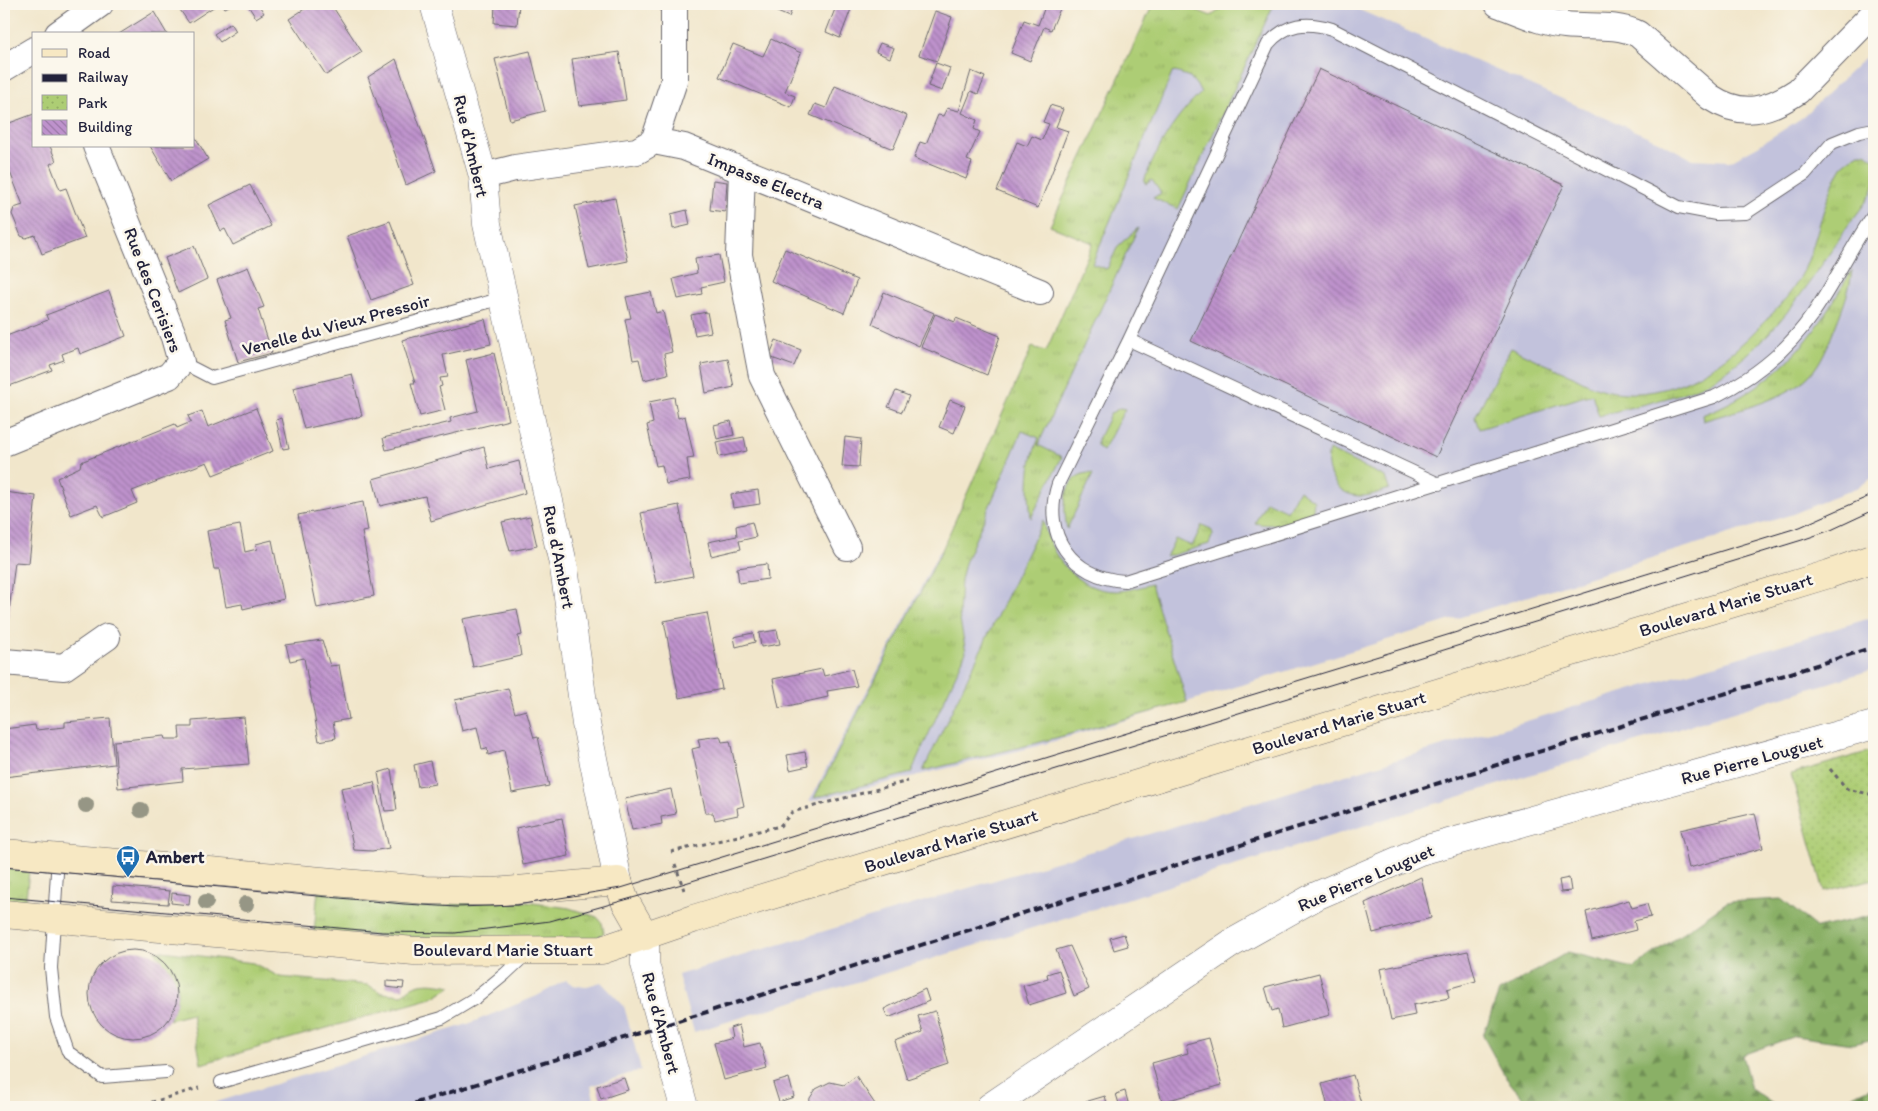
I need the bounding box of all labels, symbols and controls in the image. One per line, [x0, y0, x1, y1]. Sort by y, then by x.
legend [32, 32, 195, 148]
text: Road [78, 44, 111, 62]
text: Railway [78, 68, 128, 86]
street label: Rue d'Ambert [449, 93, 494, 200]
text: Park [78, 94, 108, 112]
text: Building [78, 118, 132, 136]
street label: Impasse Electra [704, 148, 828, 215]
street label: Rue des Cerisiers [119, 224, 187, 356]
street label: Venelle du Vieux Pressoir [240, 289, 432, 361]
street label: Rue d'Ambert [538, 504, 580, 611]
street label: Boulevard Marie Stuart [1637, 568, 1816, 642]
street label: Boulevard Marie Stuart [1250, 686, 1429, 760]
street label: Rue Pierre Louguet [1679, 730, 1826, 790]
street label: Boulevard Marie Stuart [862, 804, 1041, 878]
street label: Rue Pierre Louguet [1294, 839, 1438, 917]
bus stop icon: Ambert [115, 844, 141, 878]
place label: Ambert [145, 846, 205, 868]
street label: Boulevard Marie Stuart [413, 939, 593, 961]
street label: Rue d'Ambert [637, 970, 685, 1077]

